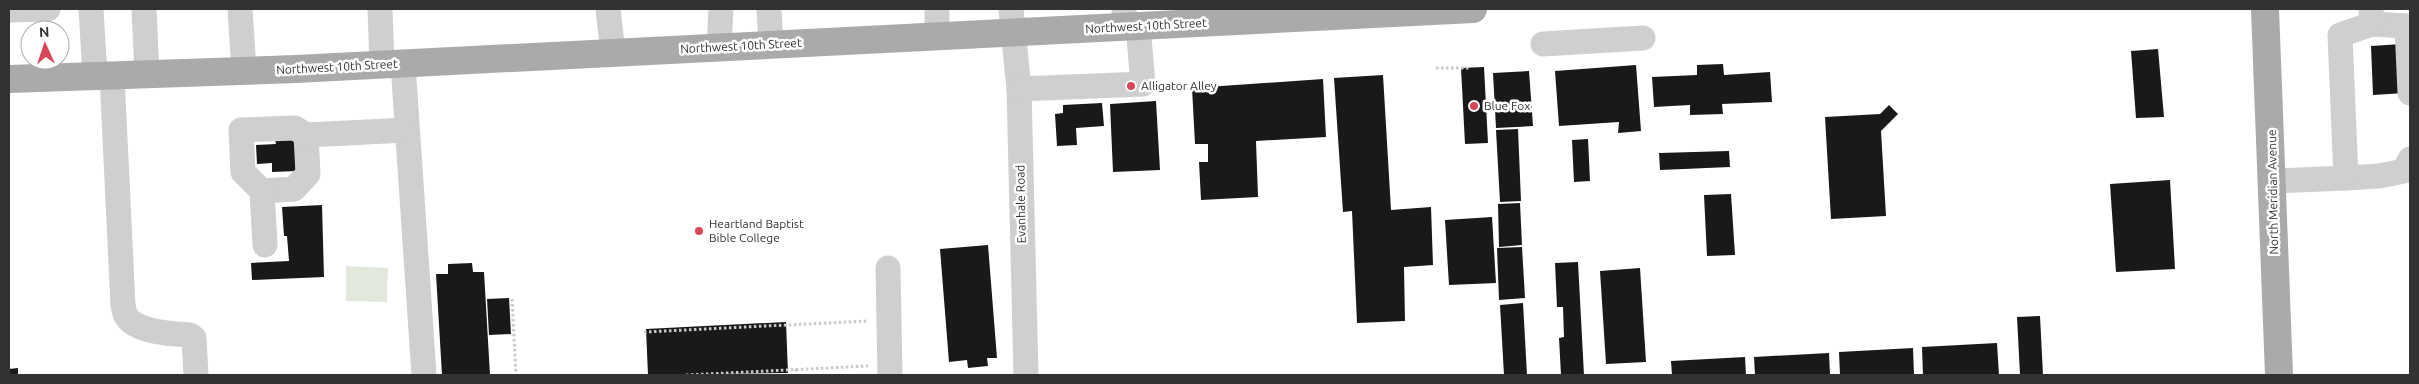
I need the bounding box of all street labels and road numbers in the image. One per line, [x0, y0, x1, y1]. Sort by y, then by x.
street label: Northwest 10th Street [1085, 16, 1207, 35]
street label: Northwest 10th Street [680, 36, 802, 55]
street label: Northwest 10th Street [276, 57, 398, 76]
street label: North Meridian Avenue [2265, 129, 2280, 255]
street label: Evanhale Road [1013, 165, 1028, 243]

